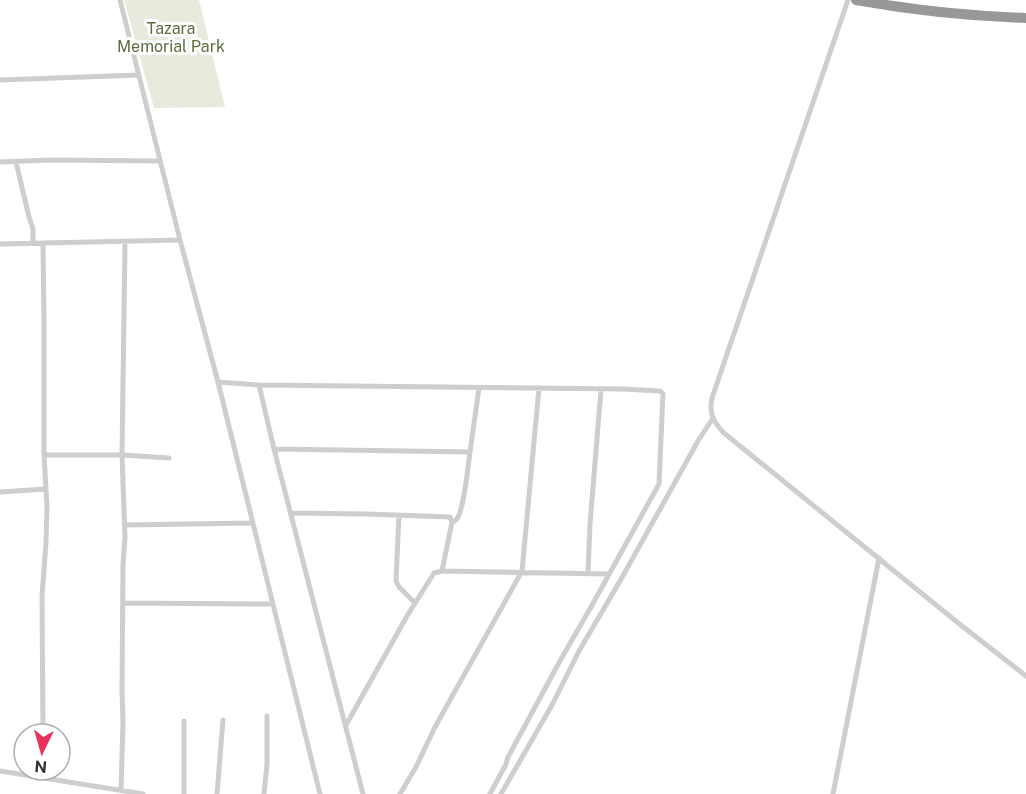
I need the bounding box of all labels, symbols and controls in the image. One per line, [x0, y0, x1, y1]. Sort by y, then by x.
park label: Tazara Memorial Park [117, 19, 225, 56]
north arrow [12, 722, 72, 782]
text: N [34, 756, 48, 776]

